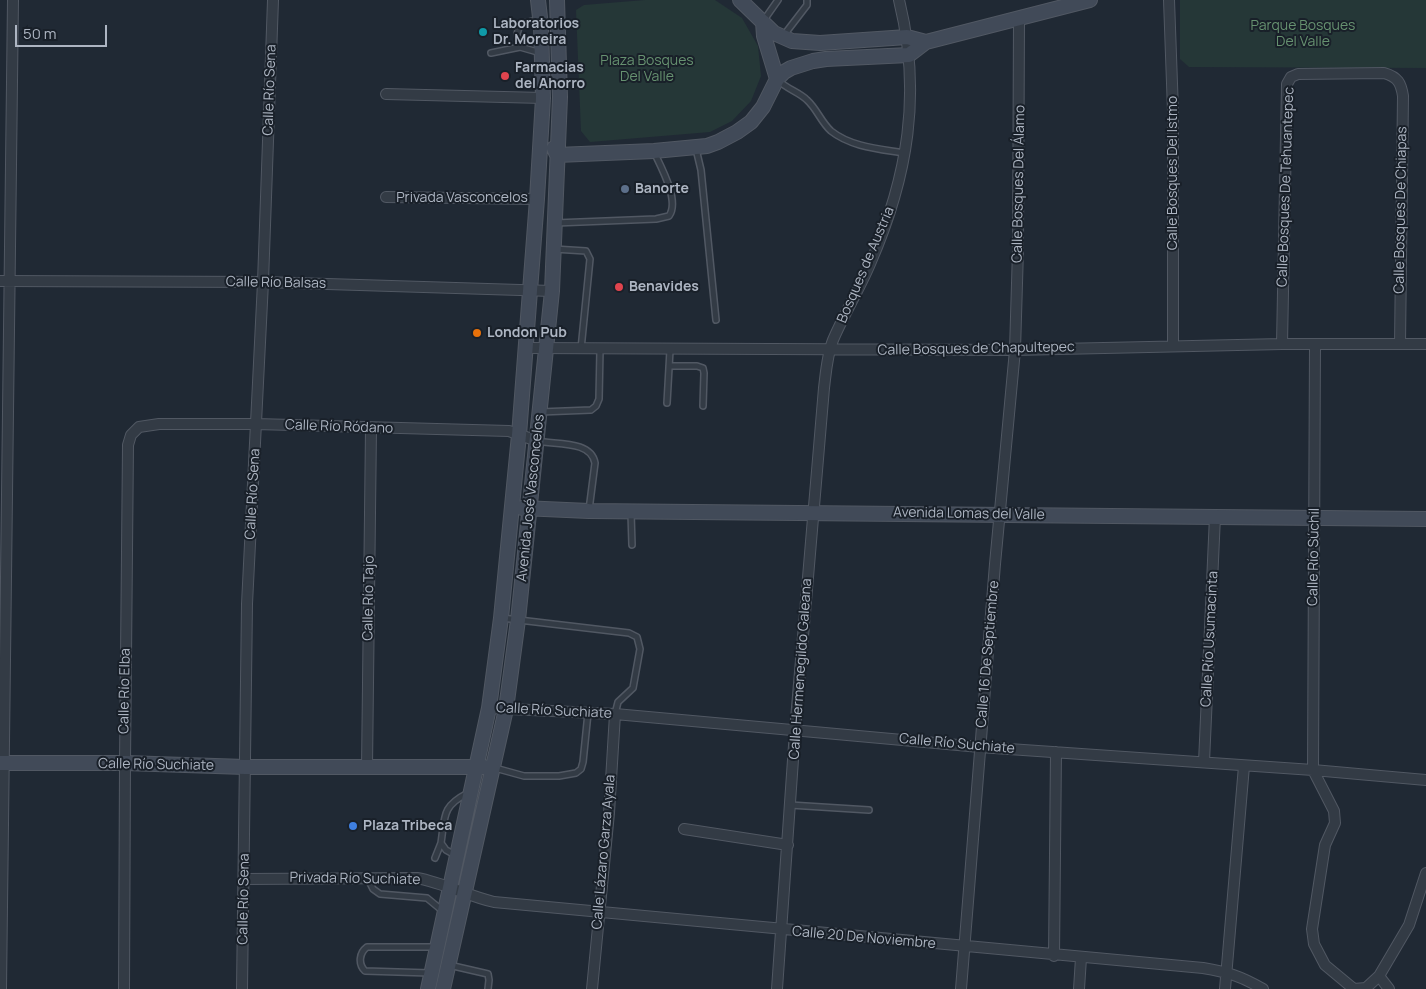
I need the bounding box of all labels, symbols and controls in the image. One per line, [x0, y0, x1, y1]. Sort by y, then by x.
scale bar [18, 15, 110, 47]
place label: Laboratorios Dr. Moreira [493, 16, 579, 48]
park label: Parque Bosques Del Valle [1251, 18, 1355, 50]
text: 50 m [23, 23, 57, 44]
marker: Laboratorios Dr. Moreira [477, 26, 489, 38]
street label: Calle Río Sena [260, 44, 280, 136]
park label: Plaza Bosques Del Valle [600, 53, 694, 85]
place label: Farmacias del Ahorro [515, 60, 585, 92]
marker: Farmacias del Ahorro [499, 70, 511, 82]
street label: Calle Bosques De Tehuantepec [1274, 87, 1298, 287]
street label: Calle Bosques Del Istmo [1165, 96, 1181, 250]
street label: Calle Bosques Del Álamo [1009, 105, 1029, 263]
street label: Calle Bosques De Chiapas [1391, 126, 1411, 294]
place label: Banorte [635, 181, 689, 197]
marker: Banorte [619, 183, 631, 195]
street label: Privada Vasconcelos [396, 190, 528, 206]
street label: Bosques de Austria [834, 204, 898, 326]
street label: Calle Río Balsas [226, 274, 326, 292]
place label: Benavides [629, 279, 699, 295]
marker: Benavides [613, 281, 625, 293]
place label: London Pub [487, 325, 567, 341]
marker: London Pub [471, 327, 483, 339]
street label: Calle Bosques de Chapultepec [877, 339, 1075, 359]
street label: Avenida José Vasconcelos [514, 413, 548, 583]
street label: Calle Río Ródano [285, 417, 393, 437]
street label: Calle Río Sena [242, 448, 264, 540]
street label: Avenida Lomas del Valle [893, 504, 1045, 524]
street label: Calle Río Súchil [1305, 508, 1323, 606]
street label: Calle Río Tajo [360, 555, 378, 641]
street label: Calle Río Usumacinta [1198, 571, 1222, 707]
street label: Calle Hermenegildo Galeana [786, 578, 816, 760]
street label: Calle 16 De Septiembre [973, 580, 1003, 728]
street label: Calle Río Elba [116, 648, 134, 734]
street label: Calle Río Suchiate [496, 700, 612, 722]
street label: Calle Río Suchiate [898, 731, 1016, 757]
street label: Calle Río Suchiate [98, 756, 214, 774]
street label: Calle Lázaro Garza Ayala [589, 774, 619, 930]
place label: Plaza Tribeca [363, 818, 452, 834]
marker: Plaza Tribeca [347, 820, 359, 832]
street label: Calle Río Sena [235, 853, 253, 945]
street label: Privada Río Suchiate [289, 869, 421, 889]
street label: Calle 20 De Noviembre [791, 923, 937, 953]

